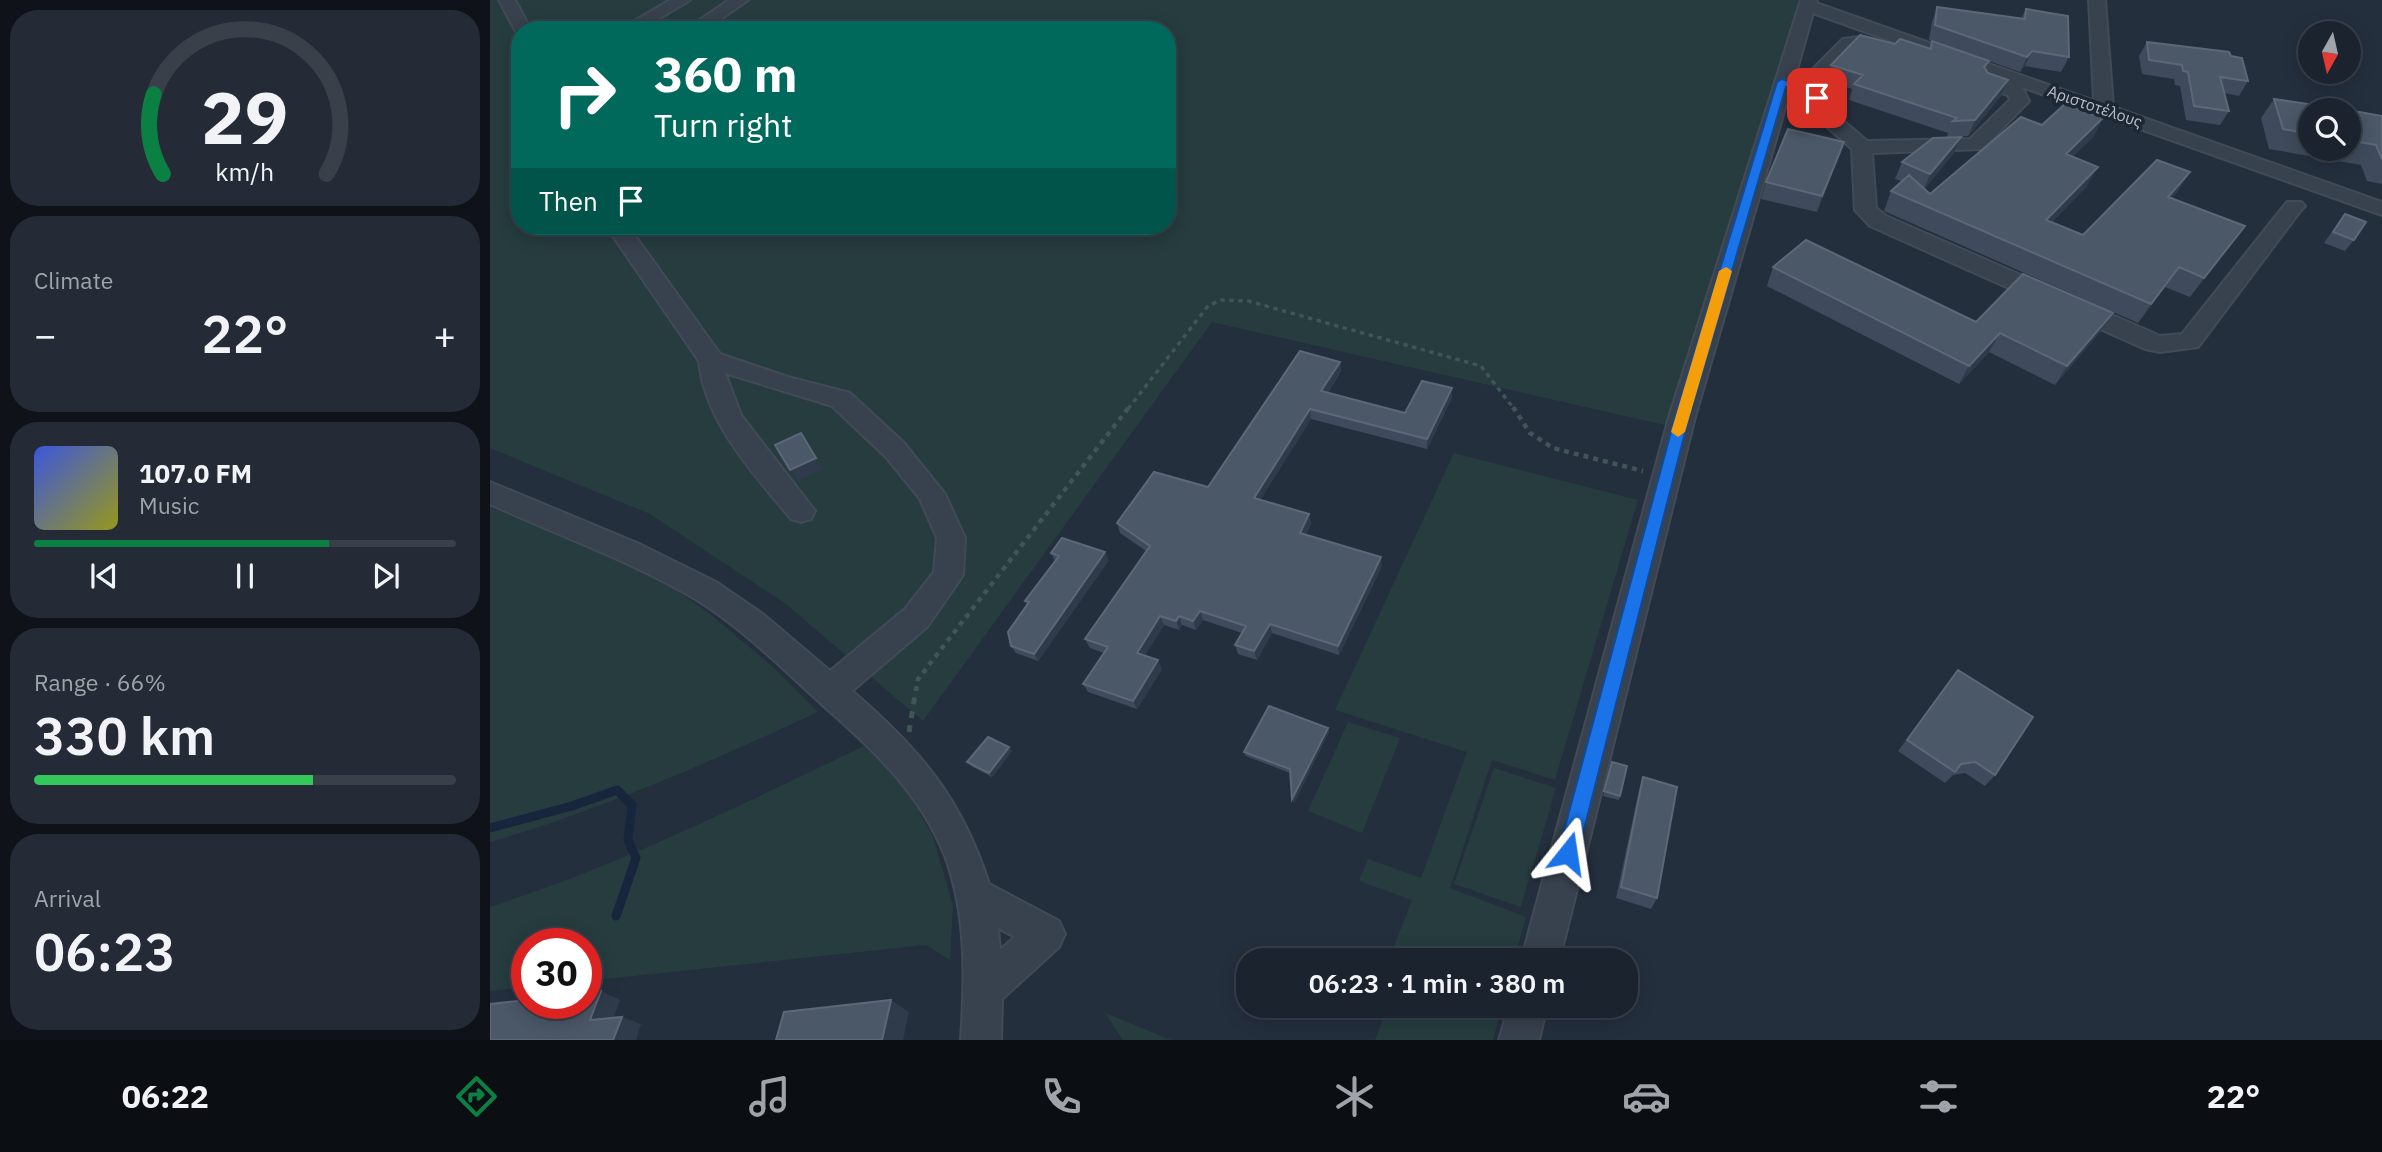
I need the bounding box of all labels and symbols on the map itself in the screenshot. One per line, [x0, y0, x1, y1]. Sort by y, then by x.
north arrow [2298, 21, 2361, 84]
pin [1787, 68, 1847, 128]
street label: Αριστοτέλους [2045, 80, 2145, 132]
position arrow [1531, 816, 1605, 890]
speed limit sign: 30 [511, 928, 602, 1019]

